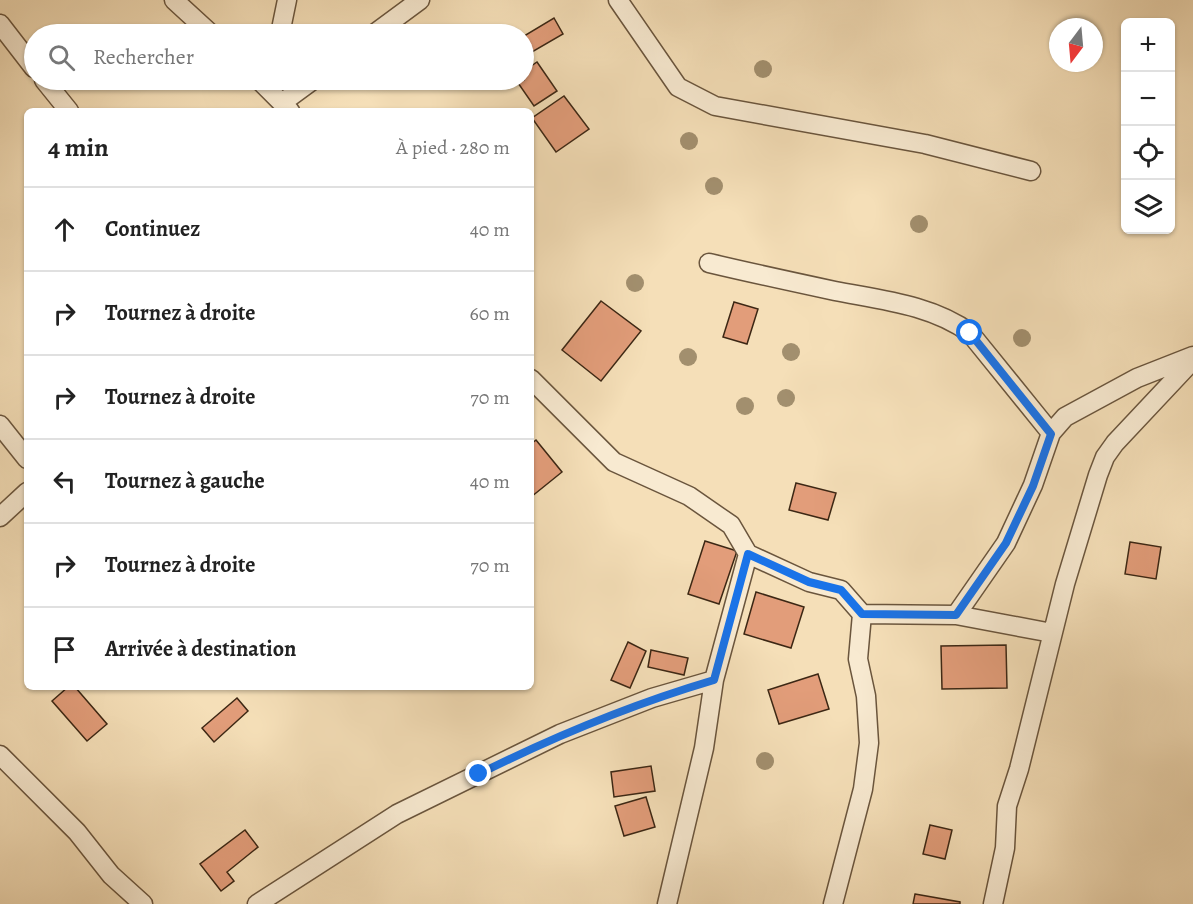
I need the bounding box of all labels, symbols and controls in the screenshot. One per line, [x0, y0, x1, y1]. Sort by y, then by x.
north arrow [1049, 18, 1103, 72]
map controls [1121, 18, 1175, 234]
button: + [1121, 18, 1175, 72]
search box [24, 24, 534, 90]
icon: search [45, 41, 78, 74]
text: Rechercher [93, 42, 194, 72]
button: − [1121, 72, 1175, 126]
button: locate [1121, 126, 1175, 180]
text: 4 min [48, 130, 109, 165]
text: À pied · 280 m [396, 134, 510, 161]
button: layers [1121, 180, 1175, 234]
icon: ahead [48, 213, 81, 246]
text: Continuez [105, 214, 200, 244]
text: 40 m [470, 216, 510, 243]
icon: right [48, 297, 81, 330]
text: Tournez à droite [105, 298, 256, 328]
text: 60 m [470, 300, 510, 327]
route start [956, 319, 982, 345]
icon: right [48, 381, 81, 414]
text: Tournez à droite [105, 382, 256, 412]
text: 70 m [470, 384, 510, 411]
icon: left [48, 465, 81, 498]
text: Tournez à gauche [105, 466, 265, 496]
text: 40 m [470, 468, 510, 495]
icon: right [48, 549, 81, 582]
text: Tournez à droite [105, 550, 256, 580]
text: 70 m [470, 552, 510, 579]
icon: arrive [48, 633, 81, 666]
text: Arrivée à destination [105, 634, 296, 664]
route end [465, 760, 491, 786]

